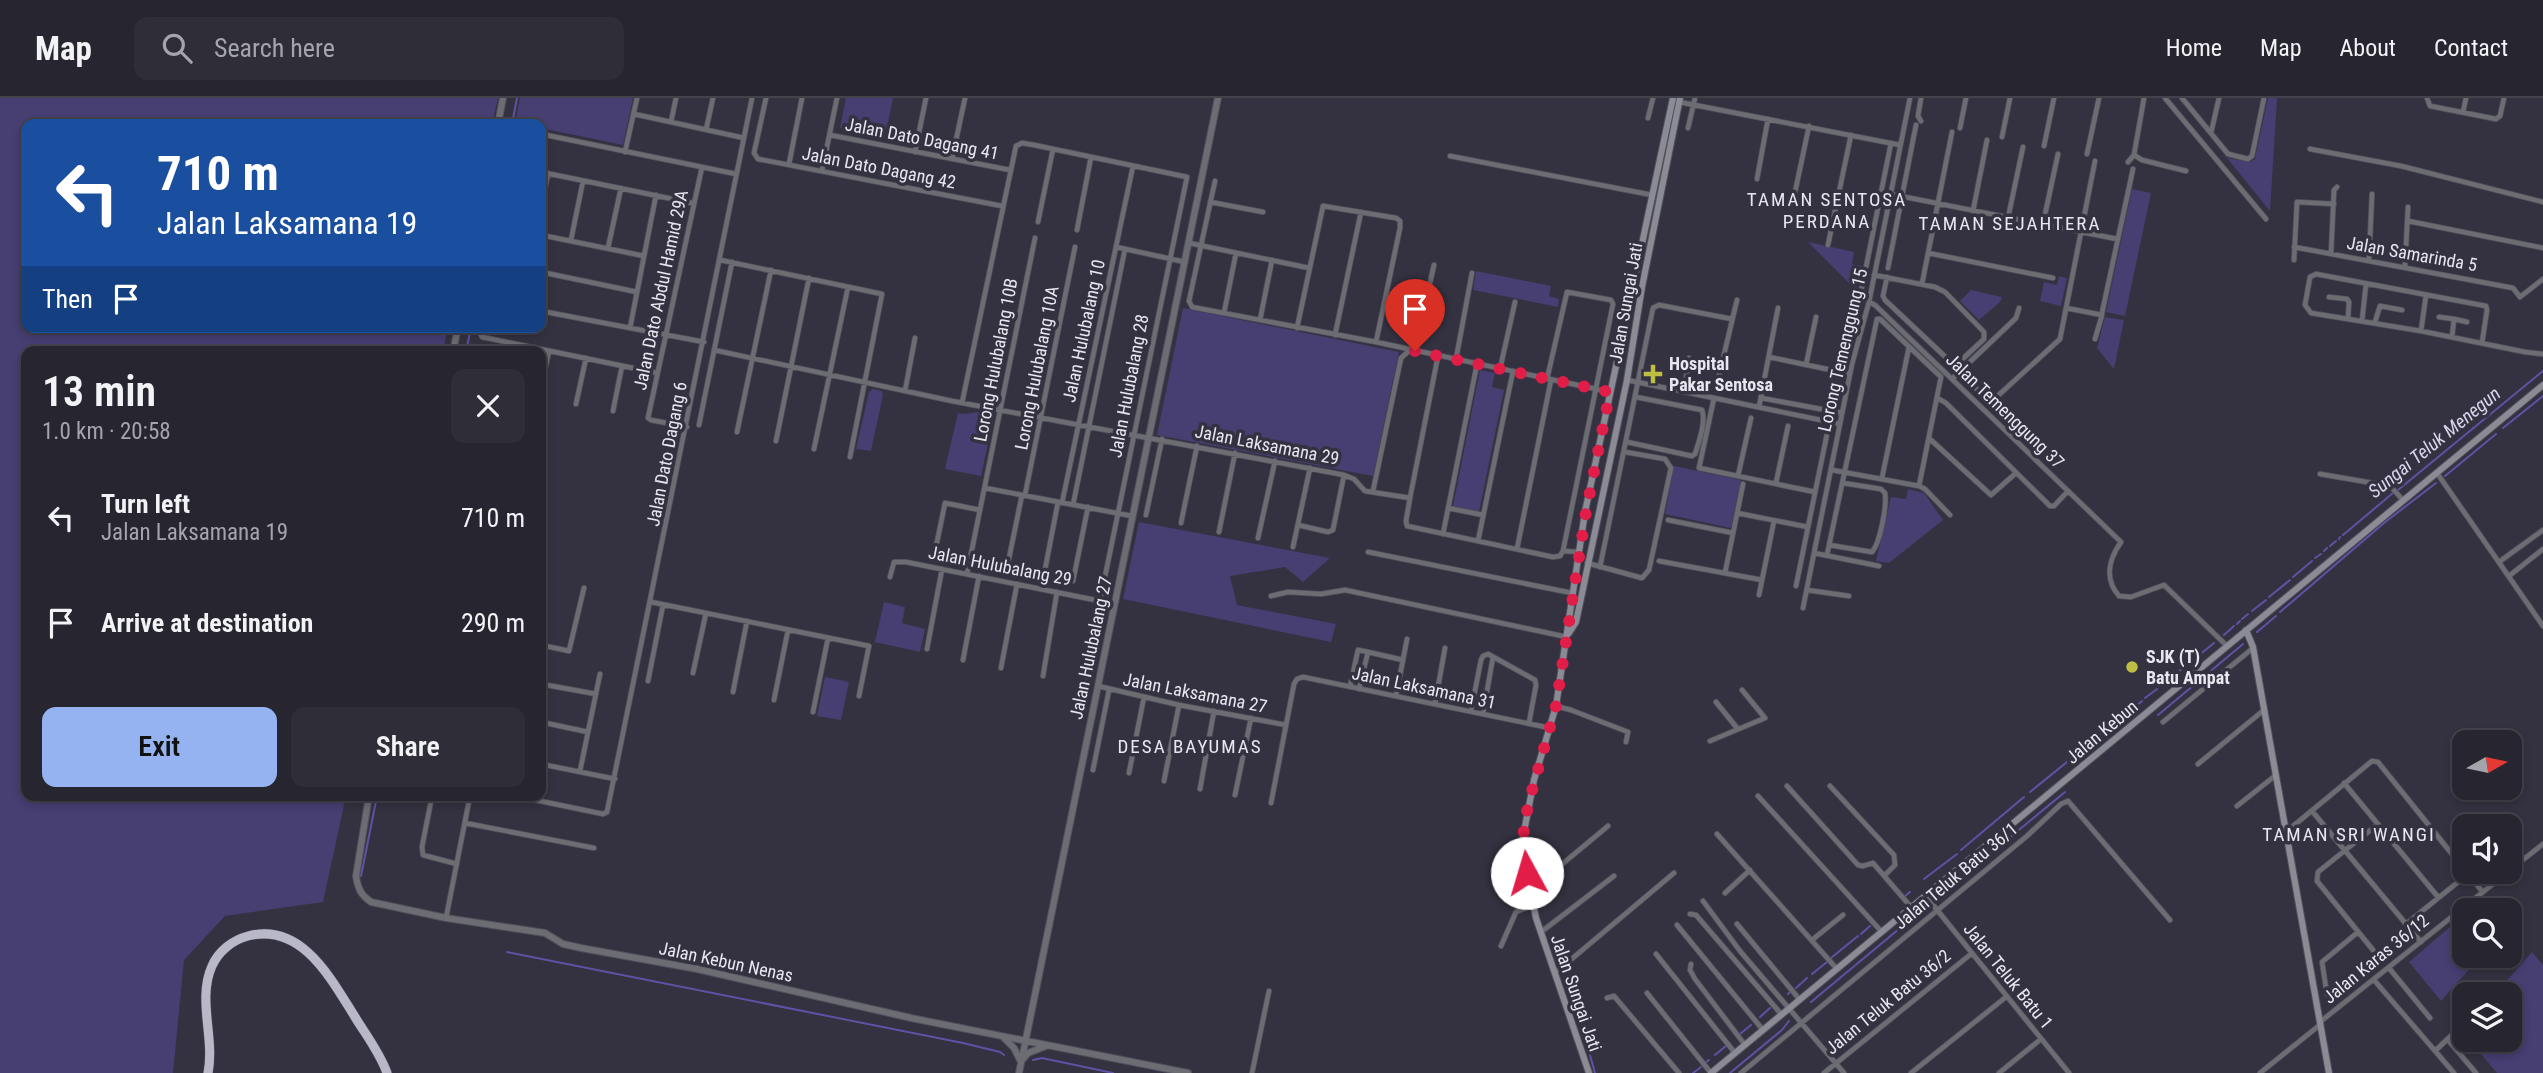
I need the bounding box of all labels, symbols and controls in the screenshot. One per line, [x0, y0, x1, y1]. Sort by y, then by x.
search box [134, 17, 624, 80]
text: Map [35, 29, 92, 68]
icon: search [158, 29, 196, 67]
text: Search here [214, 33, 335, 63]
text: Home [2166, 34, 2222, 62]
text: Map [2260, 34, 2302, 62]
text: About [2340, 34, 2396, 62]
text: Contact [2434, 34, 2508, 62]
street label: Jalan Dato Dagang 41 [844, 113, 1001, 164]
street label: Jalan Dato Dagang 42 [801, 142, 958, 193]
text: 710 m [157, 145, 279, 202]
icon: left [42, 147, 133, 238]
street label: Jalan Dato Abdul Hamid 29A [629, 187, 692, 392]
district label: TAMAN SENTOSA PERDANA [1747, 188, 1907, 233]
text: Jalan Laksamana 19 [157, 204, 417, 242]
district label: TAMAN SEJAHTERA [1919, 212, 2101, 235]
street label: Jalan Samarinda 5 [2345, 232, 2479, 275]
street label: Jalan Sungai Jati [1605, 241, 1646, 365]
street label: Jalan Hulubalang 10 [1058, 258, 1109, 404]
street label: Lorong Temenggung 15 [1814, 266, 1872, 434]
street label: Lorong Hulubalang 10B [969, 276, 1022, 443]
pin [1385, 279, 1445, 351]
icon: arrive [107, 280, 145, 318]
text: Then [42, 284, 93, 314]
street label: Lorong Hulubalang 10A [1010, 284, 1063, 452]
icon: arrive [1396, 290, 1434, 328]
street label: Jalan Hulubalang 28 [1104, 313, 1153, 459]
street label: Jalan Temenggung 37 [1942, 349, 2069, 473]
place label: Hospital Pakar Sentosa [1669, 353, 1773, 395]
marker: Hospital Pakar Sentosa [1643, 364, 1663, 384]
text: 13 min [42, 367, 156, 416]
button: close [451, 369, 525, 443]
street label: Jalan Dato Dagang 6 [642, 380, 691, 528]
water label: Sungai Teluk Menegun [2363, 382, 2505, 503]
text: 1.0 km · 20:58 [42, 418, 171, 445]
street label: Jalan Laksamana 29 [1193, 420, 1341, 469]
text: Turn left [101, 489, 190, 519]
icon: left [42, 499, 80, 537]
text: 710 m [461, 503, 525, 533]
text: Jalan Laksamana 19 [101, 519, 288, 546]
street label: Jalan Hulubalang 29 [927, 541, 1073, 590]
street label: Jalan Hulubalang 27 [1065, 575, 1116, 721]
icon: arrive [42, 604, 80, 642]
text: Arrive at destination [101, 608, 313, 638]
text: 290 m [461, 608, 525, 638]
place label: SJK (T) Batu Ampat [2146, 646, 2230, 688]
marker: SJK (T) Batu Ampat [2124, 659, 2140, 675]
street label: Jalan Laksamana 31 [1350, 662, 1498, 713]
street label: Jalan Laksamana 27 [1121, 668, 1269, 717]
street label: Jalan Kebun [2062, 696, 2142, 768]
button: Exit [42, 707, 277, 787]
button: Share [291, 707, 525, 787]
north arrow [2452, 730, 2522, 800]
map controls [2452, 730, 2522, 1052]
district label: DESA BAYUMAS [1118, 735, 1263, 758]
button: sound [2452, 814, 2522, 884]
street label: Jalan Teluk Batu 36/1 [1890, 818, 2022, 933]
district label: TAMAN SRI WANGI [2262, 823, 2436, 846]
position arrow [1490, 836, 1564, 910]
button: search [2452, 898, 2522, 968]
street label: Jalan Karas 36/12 [2319, 910, 2433, 1008]
street label: Jalan Teluk Batu 1 [1959, 919, 2057, 1033]
street label: Jalan Sungai Jati [1547, 932, 1606, 1054]
street label: Jalan Kebun Nenas [657, 937, 795, 986]
street label: Jalan Teluk Batu 36/2 [1821, 945, 1954, 1058]
button: layers [2452, 982, 2522, 1052]

